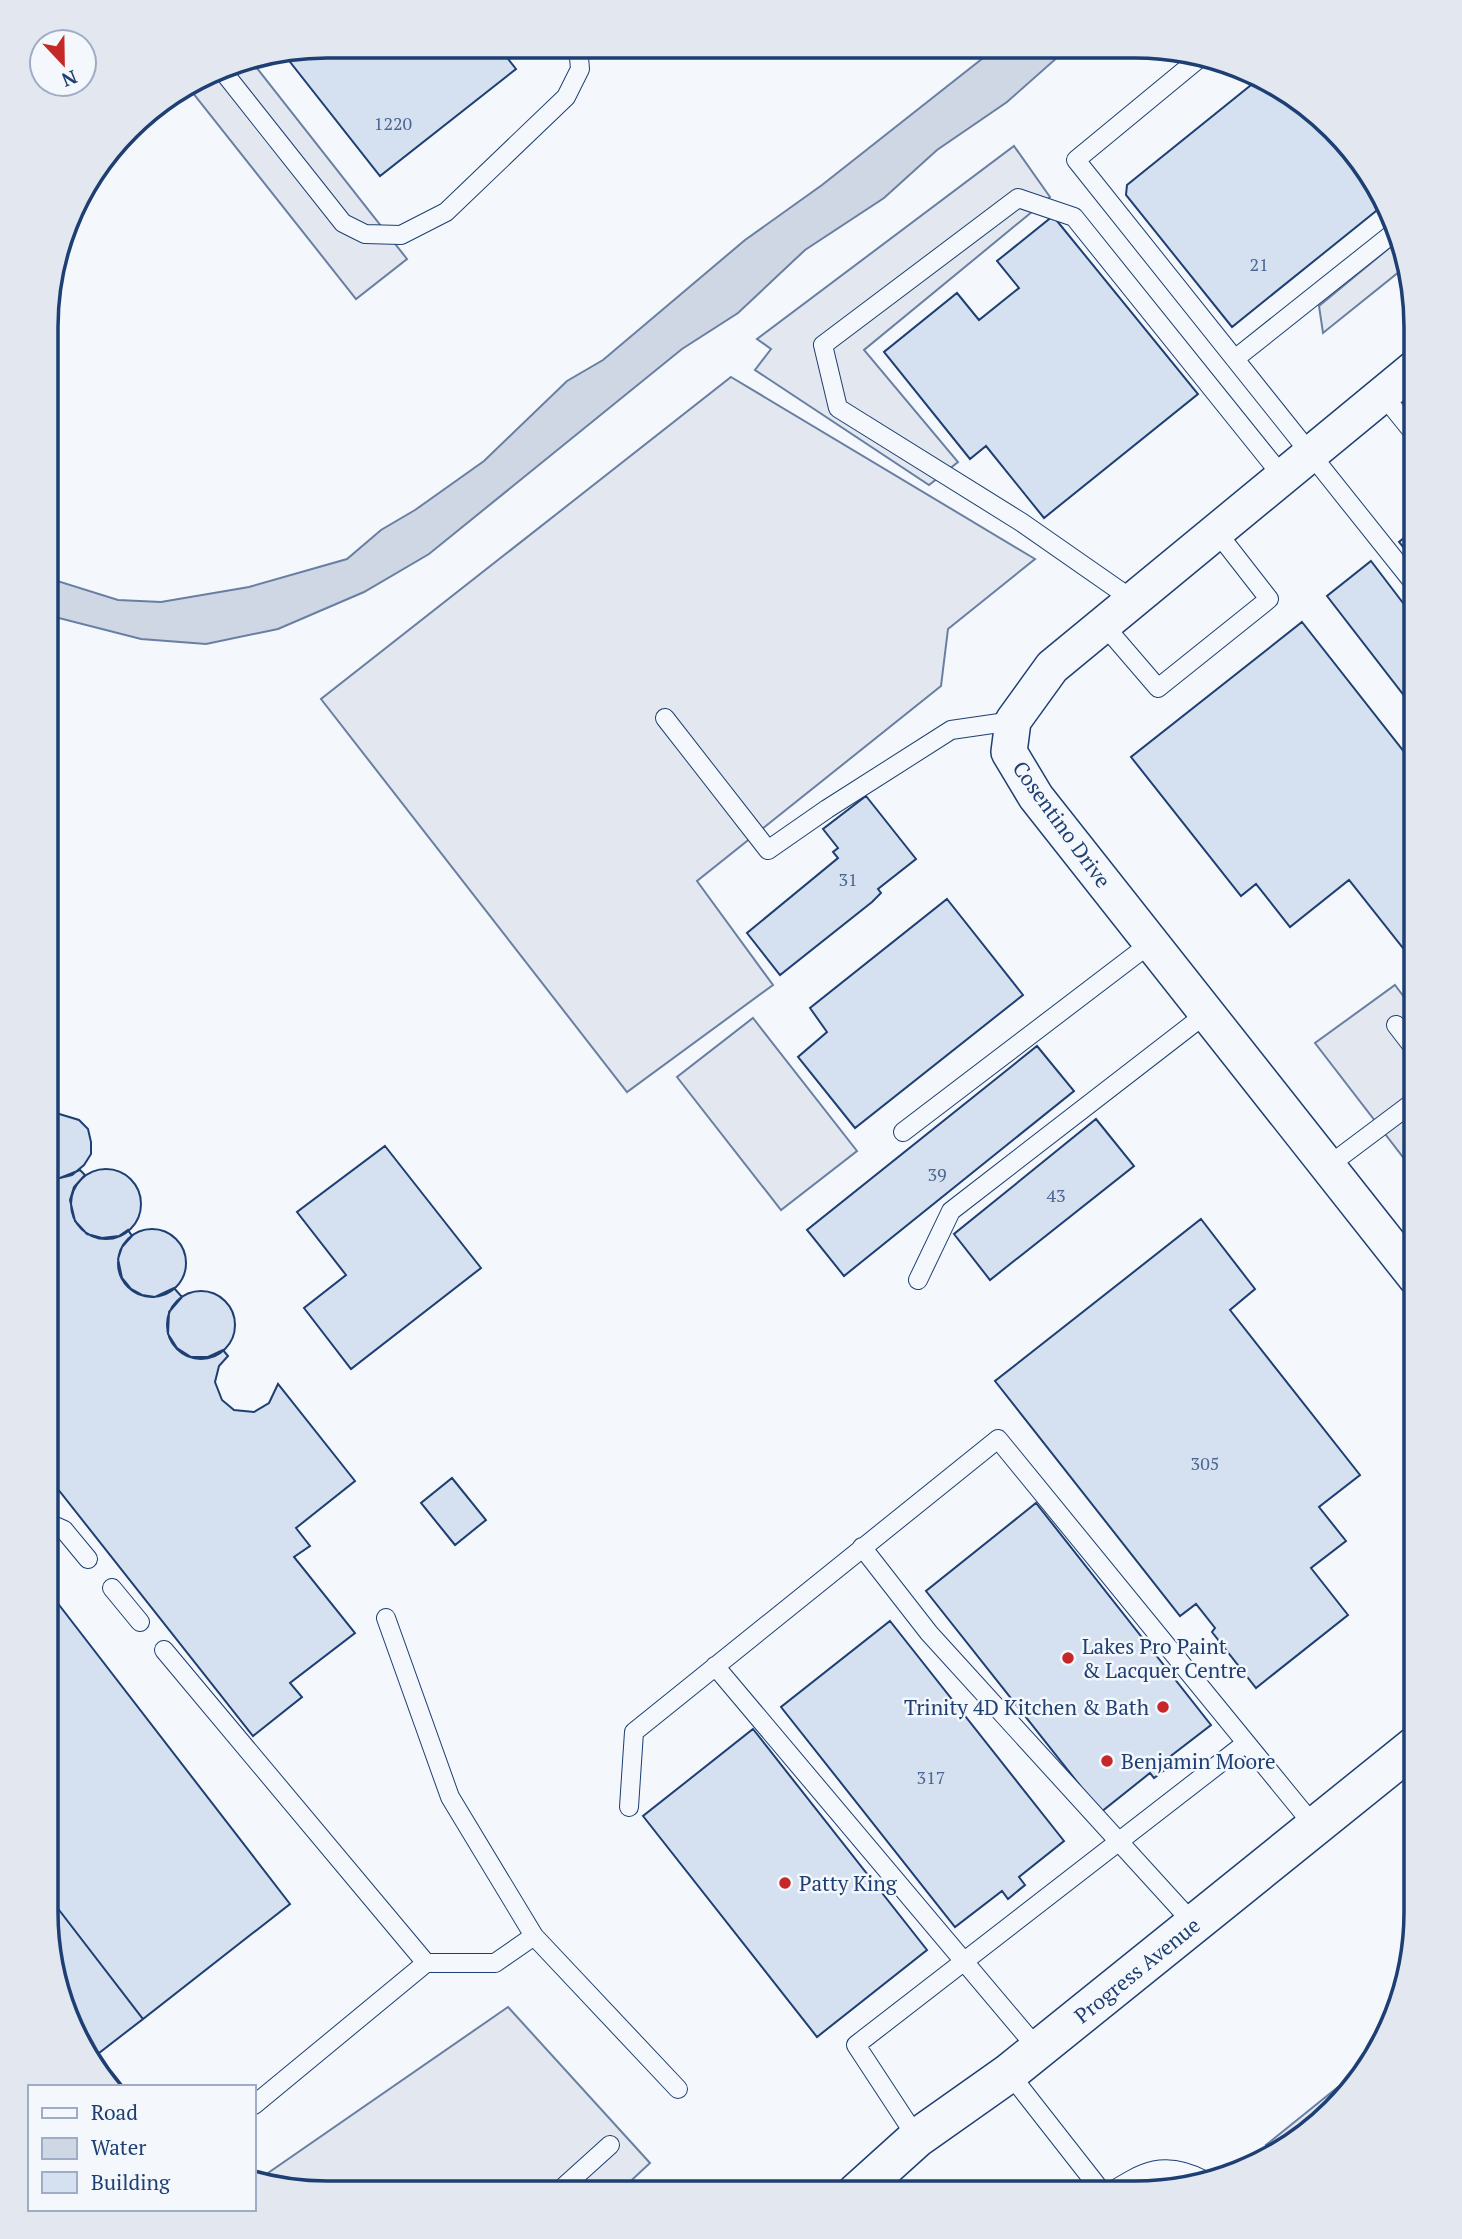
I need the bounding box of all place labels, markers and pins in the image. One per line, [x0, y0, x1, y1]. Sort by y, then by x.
place label: Lakes Pro Paint & Lacquer Centre [1082, 1632, 1247, 1684]
marker: Lakes Pro Paint & Lacquer Centre [1060, 1650, 1076, 1666]
place label: Trinity 4D Kitchen & Bath [904, 1693, 1149, 1721]
marker: Trinity 4D Kitchen & Bath [1155, 1699, 1171, 1715]
place label: Benjamin Moore [1121, 1747, 1276, 1775]
marker: Benjamin Moore [1099, 1753, 1115, 1769]
place label: Patty King [799, 1869, 898, 1897]
marker: Patty King [777, 1875, 793, 1891]

